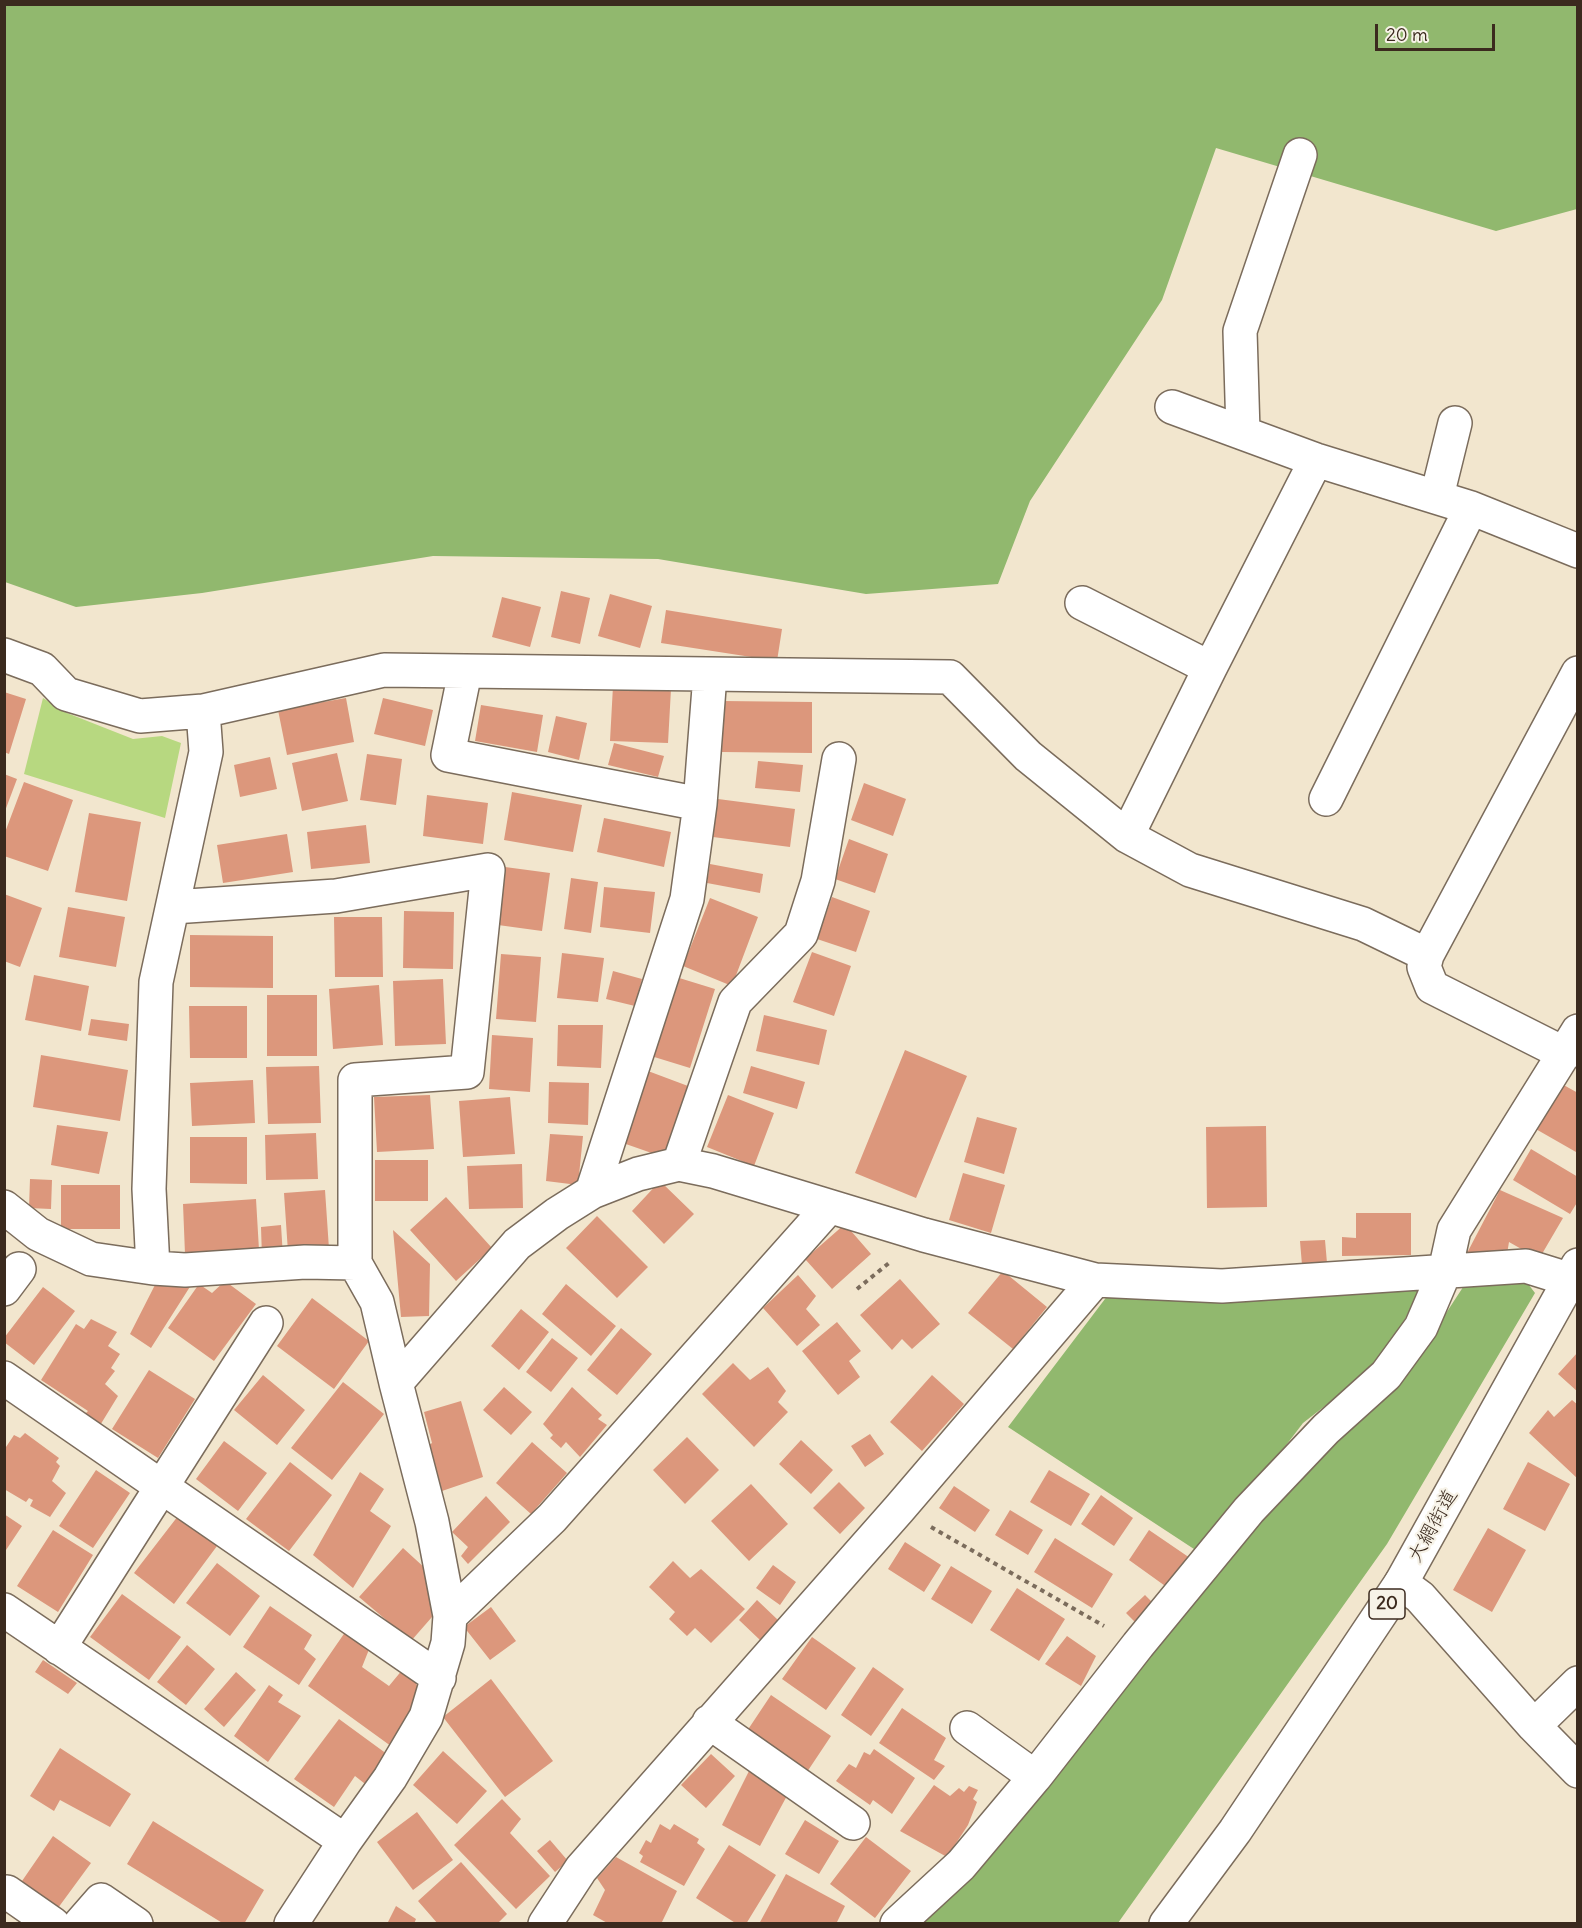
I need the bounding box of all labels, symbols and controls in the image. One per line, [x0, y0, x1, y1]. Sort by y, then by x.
scale bar [1378, 12, 1498, 50]
text: 20 m [1386, 23, 1428, 46]
street label: 大網街道 [1403, 1485, 1463, 1567]
road number: 20 [1369, 1589, 1405, 1619]

